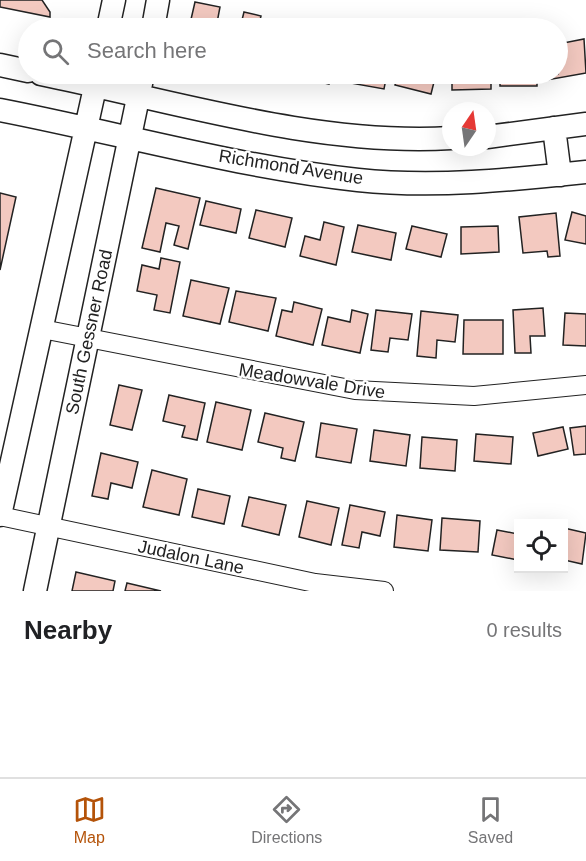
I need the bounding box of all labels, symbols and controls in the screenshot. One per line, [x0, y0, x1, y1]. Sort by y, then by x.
search box [18, 18, 568, 84]
icon: search [39, 35, 72, 68]
text: Search here [87, 38, 207, 63]
north arrow [442, 102, 496, 156]
street label: Richmond Avenue [217, 146, 365, 188]
street label: South Gessner Road [62, 248, 116, 416]
street label: Meadowvale Drive [237, 360, 387, 402]
map controls [514, 519, 568, 573]
button: locate [514, 519, 568, 573]
street label: Judalon Lane [136, 536, 246, 578]
text: Nearby [24, 615, 112, 645]
text: 0 results [486, 619, 562, 641]
tab: Map [73, 793, 106, 847]
tab: Directions [251, 793, 322, 847]
tab: Saved [468, 793, 513, 847]

